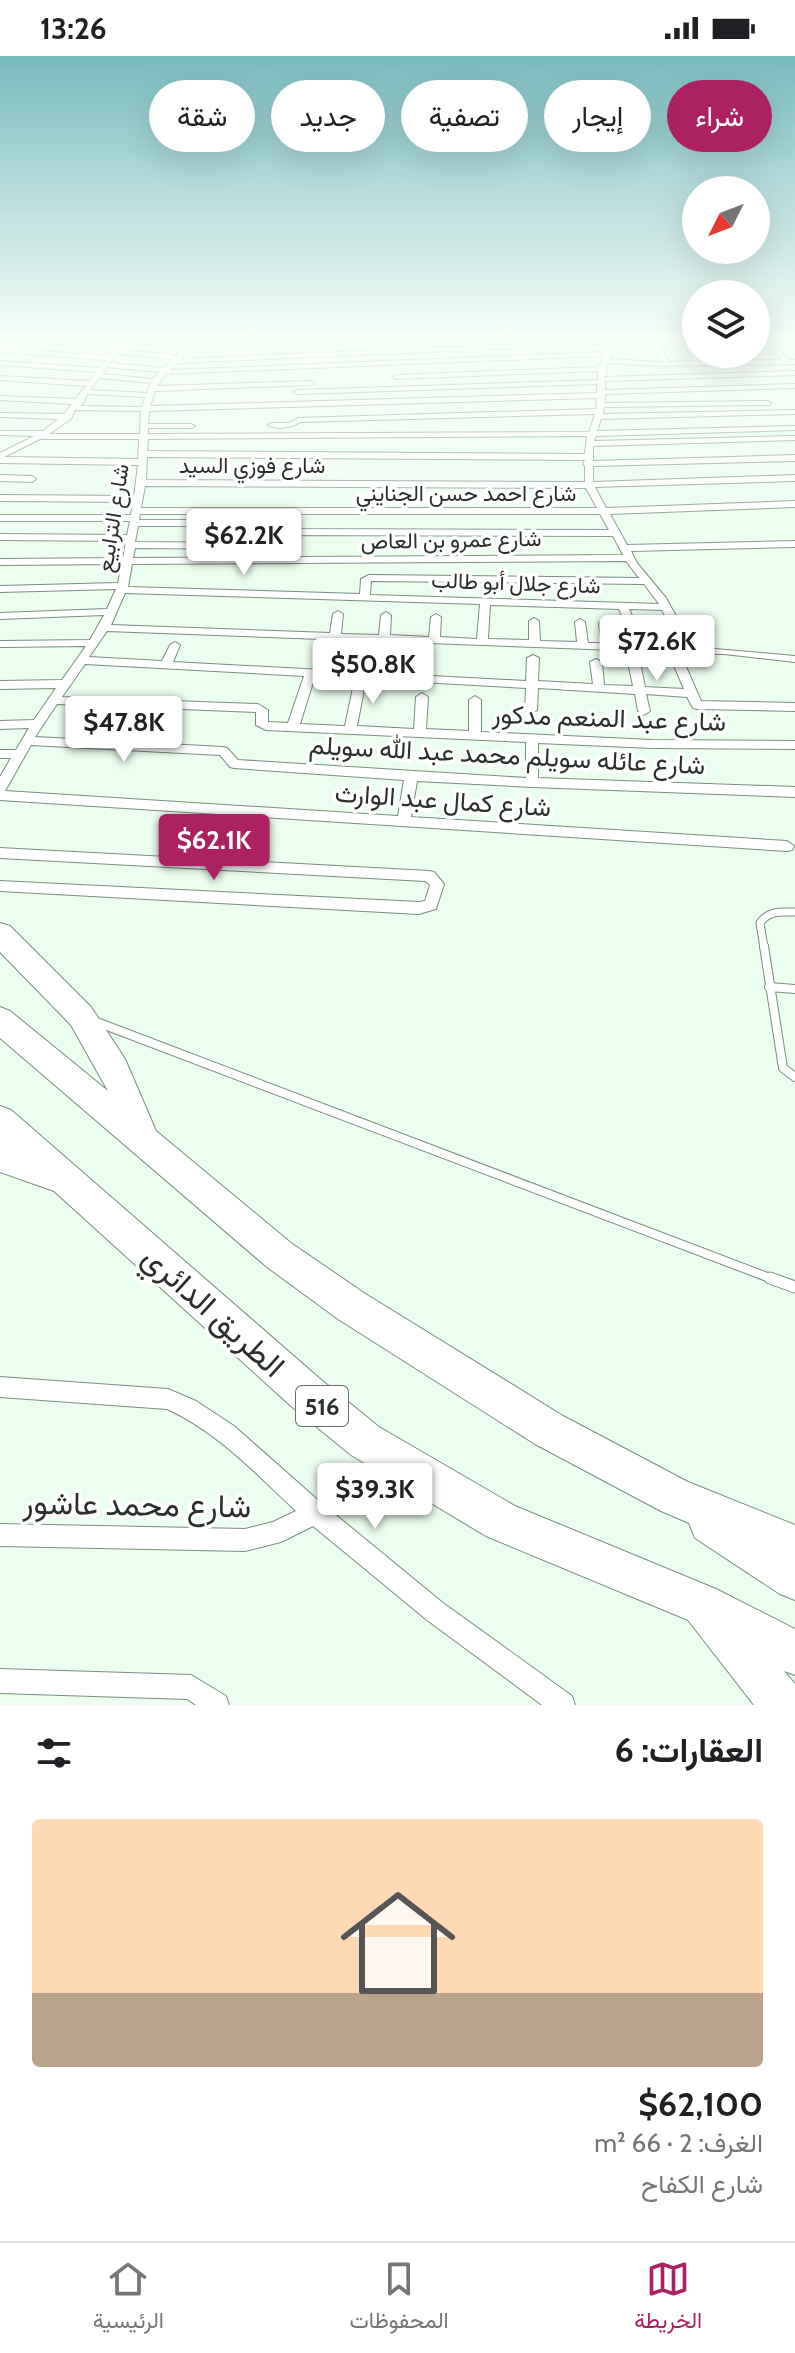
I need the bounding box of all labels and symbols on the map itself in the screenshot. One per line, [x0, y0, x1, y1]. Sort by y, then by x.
north arrow [682, 176, 770, 264]
street label: شارع فوزي السيد [179, 452, 325, 484]
street label: شارع الترابيع [91, 462, 136, 574]
street label: شارع احمد حسن الجنايني [356, 480, 576, 512]
pin: $62.2K [179, 509, 309, 577]
street label: شارع عمرو بن العاص [360, 525, 542, 556]
street label: شارع جلال أبو طالب [431, 567, 601, 600]
pin: $72.6K [592, 615, 722, 683]
pin: $50.8K [308, 638, 438, 706]
pin: $47.8K [59, 696, 189, 764]
street label: شارع عبد المنعم مدكور [490, 698, 727, 740]
street label: شارع عائله سويلم محمد عبد الله سويلم [308, 729, 706, 783]
street label: شارع كمال عبد الوارث [334, 776, 552, 826]
pin: $62.1K [149, 814, 279, 882]
street label: الطريق الدائري [130, 1237, 293, 1390]
road number: 516 [296, 1386, 348, 1426]
pin: $39.3K [310, 1463, 440, 1531]
street label: شارع محمد عاشور [21, 1482, 252, 1528]

